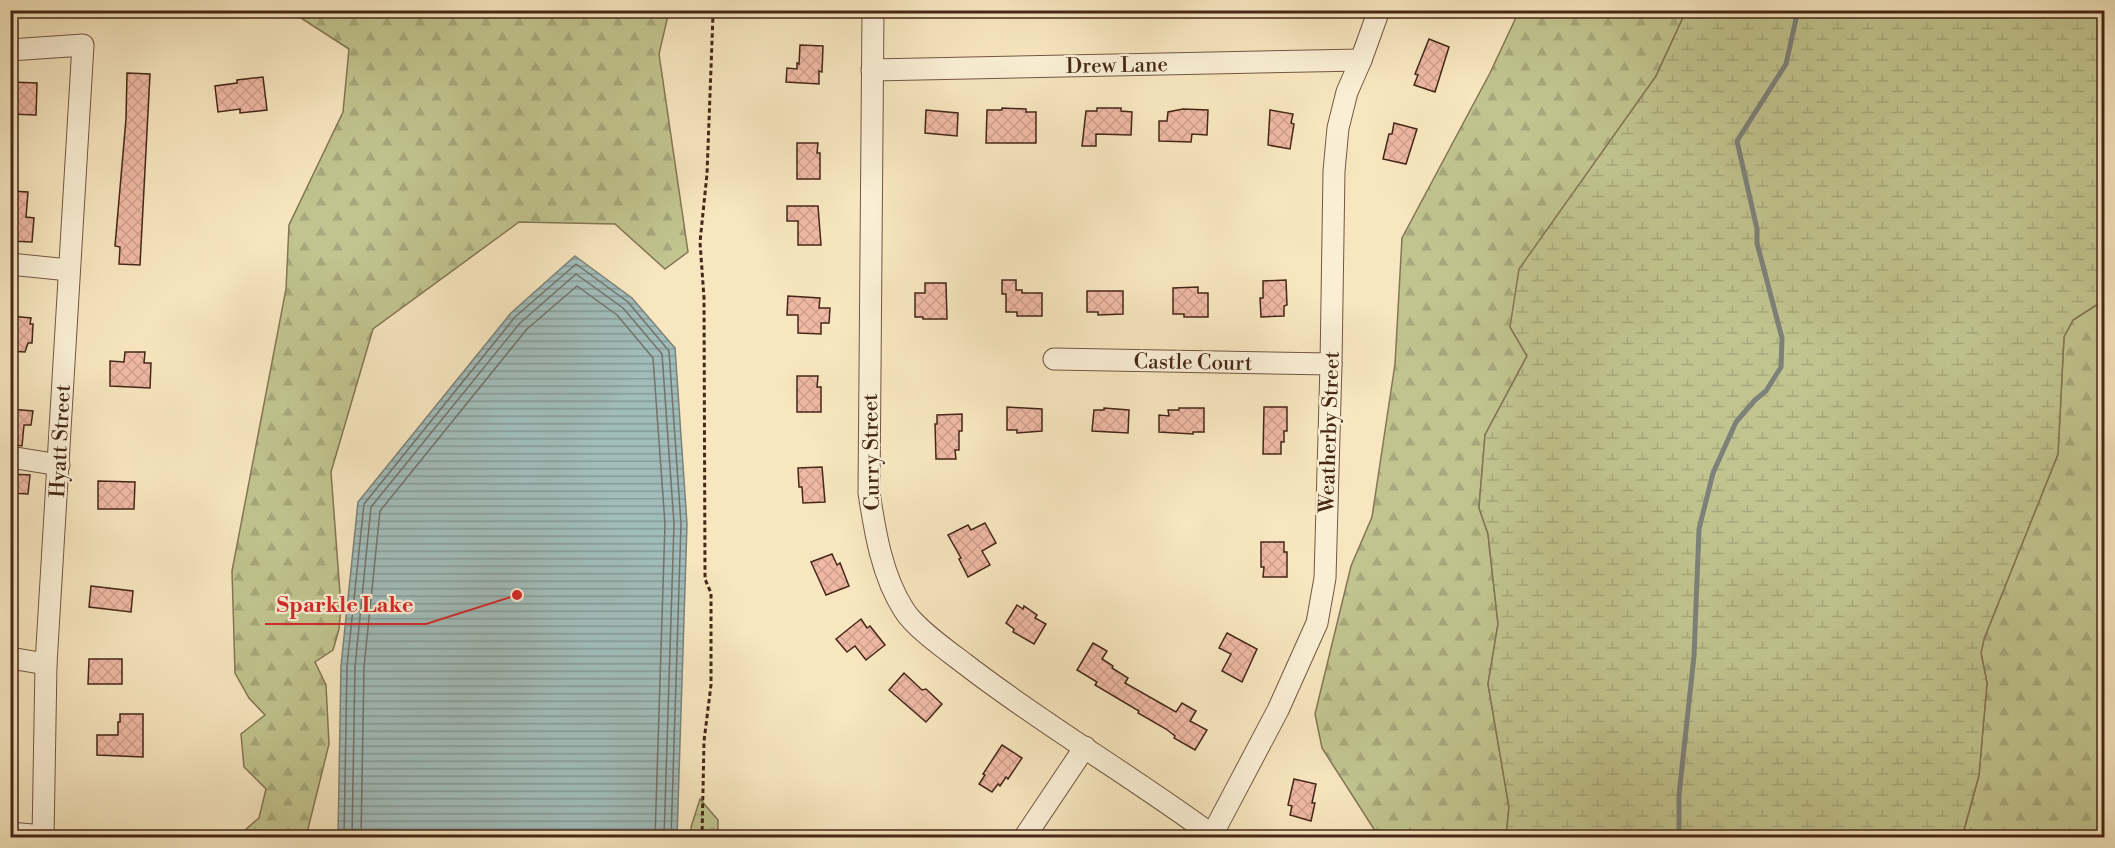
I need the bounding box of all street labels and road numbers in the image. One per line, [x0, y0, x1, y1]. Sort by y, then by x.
street label: Drew Lane [1066, 52, 1168, 80]
street label: Castle Court [1133, 349, 1253, 377]
street label: Weatherby Street [1314, 350, 1346, 514]
street label: Hyatt Street [45, 383, 77, 498]
street label: Curry Street [858, 393, 886, 511]

